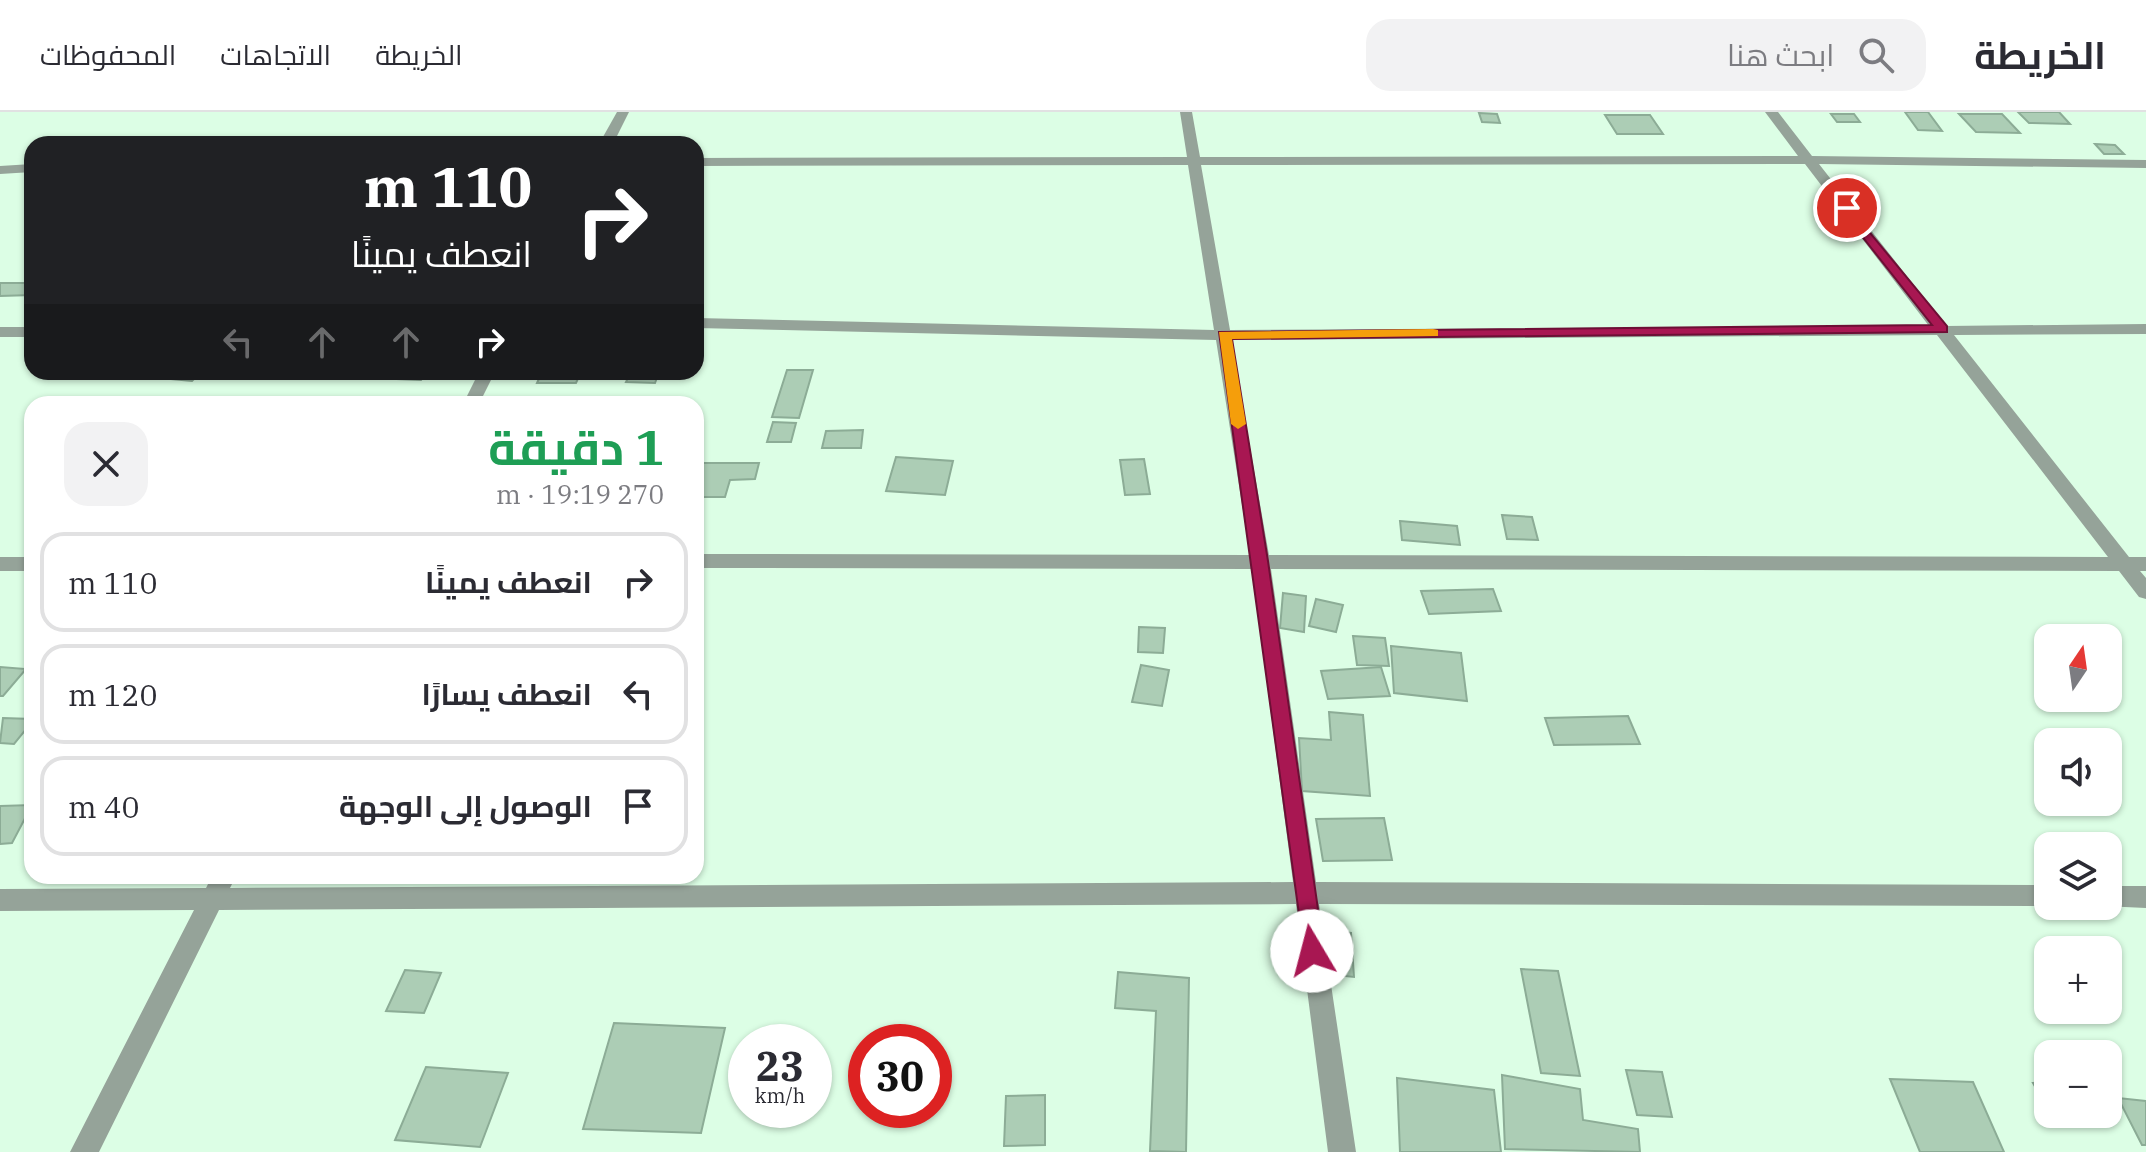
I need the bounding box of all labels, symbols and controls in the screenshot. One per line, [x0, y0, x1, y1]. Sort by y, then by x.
search box [1366, 19, 1926, 91]
text: الخريطة [1974, 30, 2106, 79]
icon: search [1854, 33, 1898, 77]
text: ابحث هنا [1727, 35, 1834, 74]
text: المحفوظات [40, 36, 176, 73]
text: الاتجاهات [220, 36, 331, 73]
text: الخريطة [375, 36, 463, 73]
text: 110 m [364, 150, 532, 222]
icon: right [560, 168, 664, 272]
pin [1813, 174, 1881, 242]
icon: arrive [1825, 186, 1869, 230]
text: انعطف يمينًا [351, 230, 532, 277]
icon: left [216, 320, 260, 364]
icon: ahead [300, 320, 344, 364]
icon: ahead [384, 320, 428, 364]
icon: right [468, 320, 512, 364]
text: 1 دقيقة [488, 416, 664, 478]
button: close [64, 422, 148, 506]
text: 270 m · 19:19 [496, 477, 664, 511]
icon: right [616, 560, 660, 604]
text: انعطف يمينًا [425, 562, 592, 601]
text: 110 m [68, 563, 158, 602]
north arrow [2034, 624, 2122, 712]
map controls [2034, 624, 2122, 1128]
icon: left [616, 672, 660, 716]
text: انعطف يسارًا [421, 674, 592, 713]
text: 120 m [68, 675, 158, 714]
button: sound [2034, 728, 2122, 816]
icon: arrive [616, 784, 660, 828]
text: الوصول إلى الوجهة [339, 786, 592, 825]
text: 40 m [68, 787, 140, 826]
button: layers [2034, 832, 2122, 920]
position arrow [1270, 909, 1354, 993]
button: + [2034, 936, 2122, 1024]
speed limit sign: 30 [848, 1024, 952, 1128]
text: 23 [756, 1040, 804, 1092]
button: − [2034, 1040, 2122, 1128]
text: km/h [755, 1082, 805, 1109]

